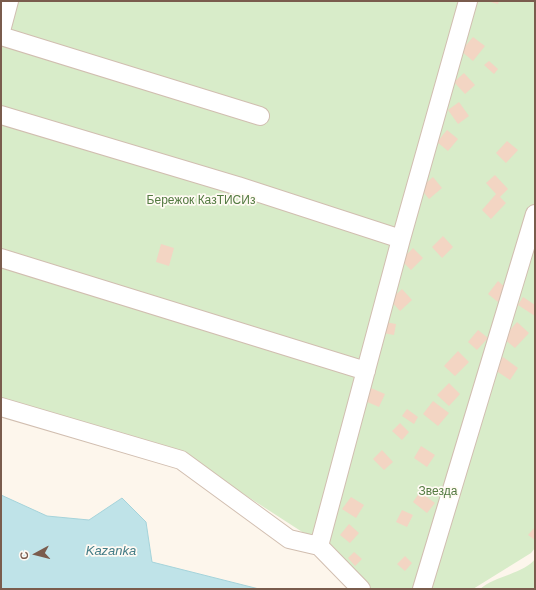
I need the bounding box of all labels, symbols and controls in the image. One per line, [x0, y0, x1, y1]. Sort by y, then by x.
park label: Бережок КазТИСИз [147, 194, 255, 208]
park label: Звезда [419, 485, 457, 499]
north arrow [16, 534, 56, 574]
water label: Kazanka [86, 543, 136, 559]
text: С [18, 551, 31, 560]

